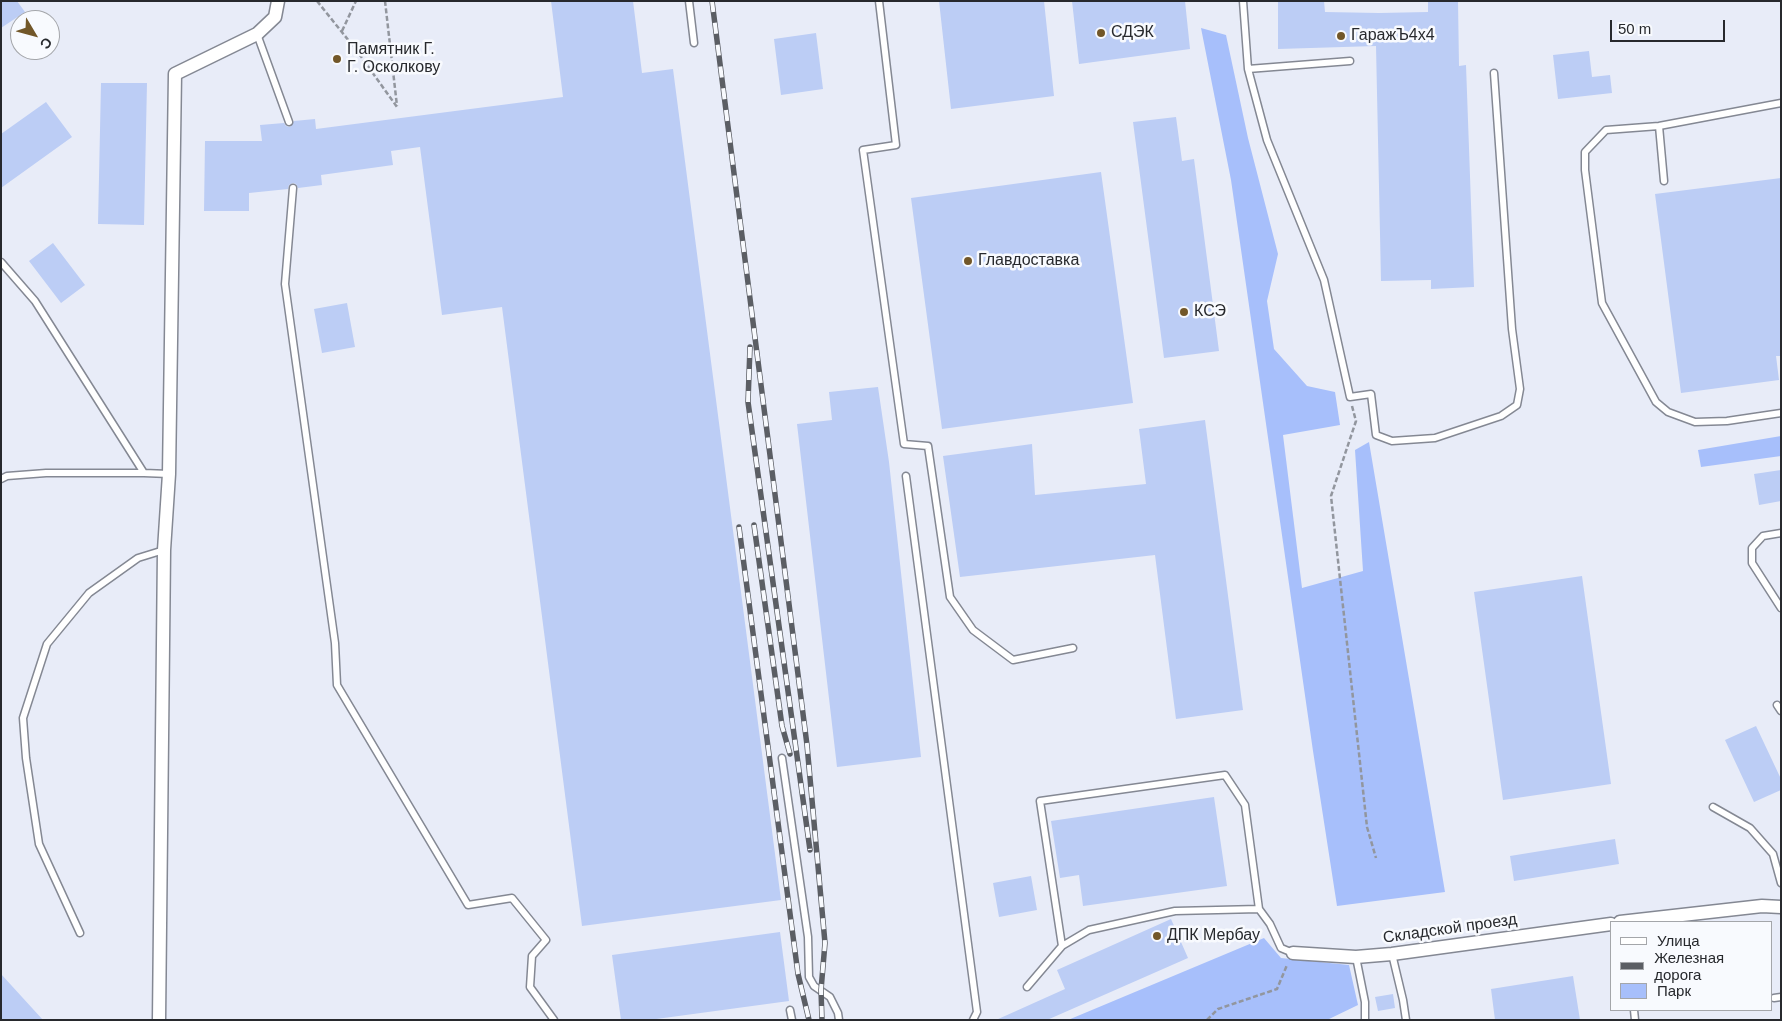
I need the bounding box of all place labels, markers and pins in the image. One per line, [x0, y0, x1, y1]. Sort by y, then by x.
place label: СДЭК [1111, 23, 1154, 43]
place label: ГаражЪ4х4 [1351, 26, 1435, 46]
marker: СДЭК [1095, 27, 1107, 39]
marker: ГаражЪ4х4 [1335, 30, 1347, 42]
place label: Памятник Г. Г. Осколкову [347, 40, 440, 78]
marker: Памятник Г. Г. Осколкову [331, 53, 343, 65]
place label: Главдоставка [978, 251, 1079, 271]
marker: Главдоставка [962, 255, 974, 267]
place label: КСЭ [1194, 302, 1226, 322]
marker: КСЭ [1178, 306, 1190, 318]
place label: ДПК Мербау [1167, 926, 1260, 946]
marker: ДПК Мербау [1151, 930, 1163, 942]

